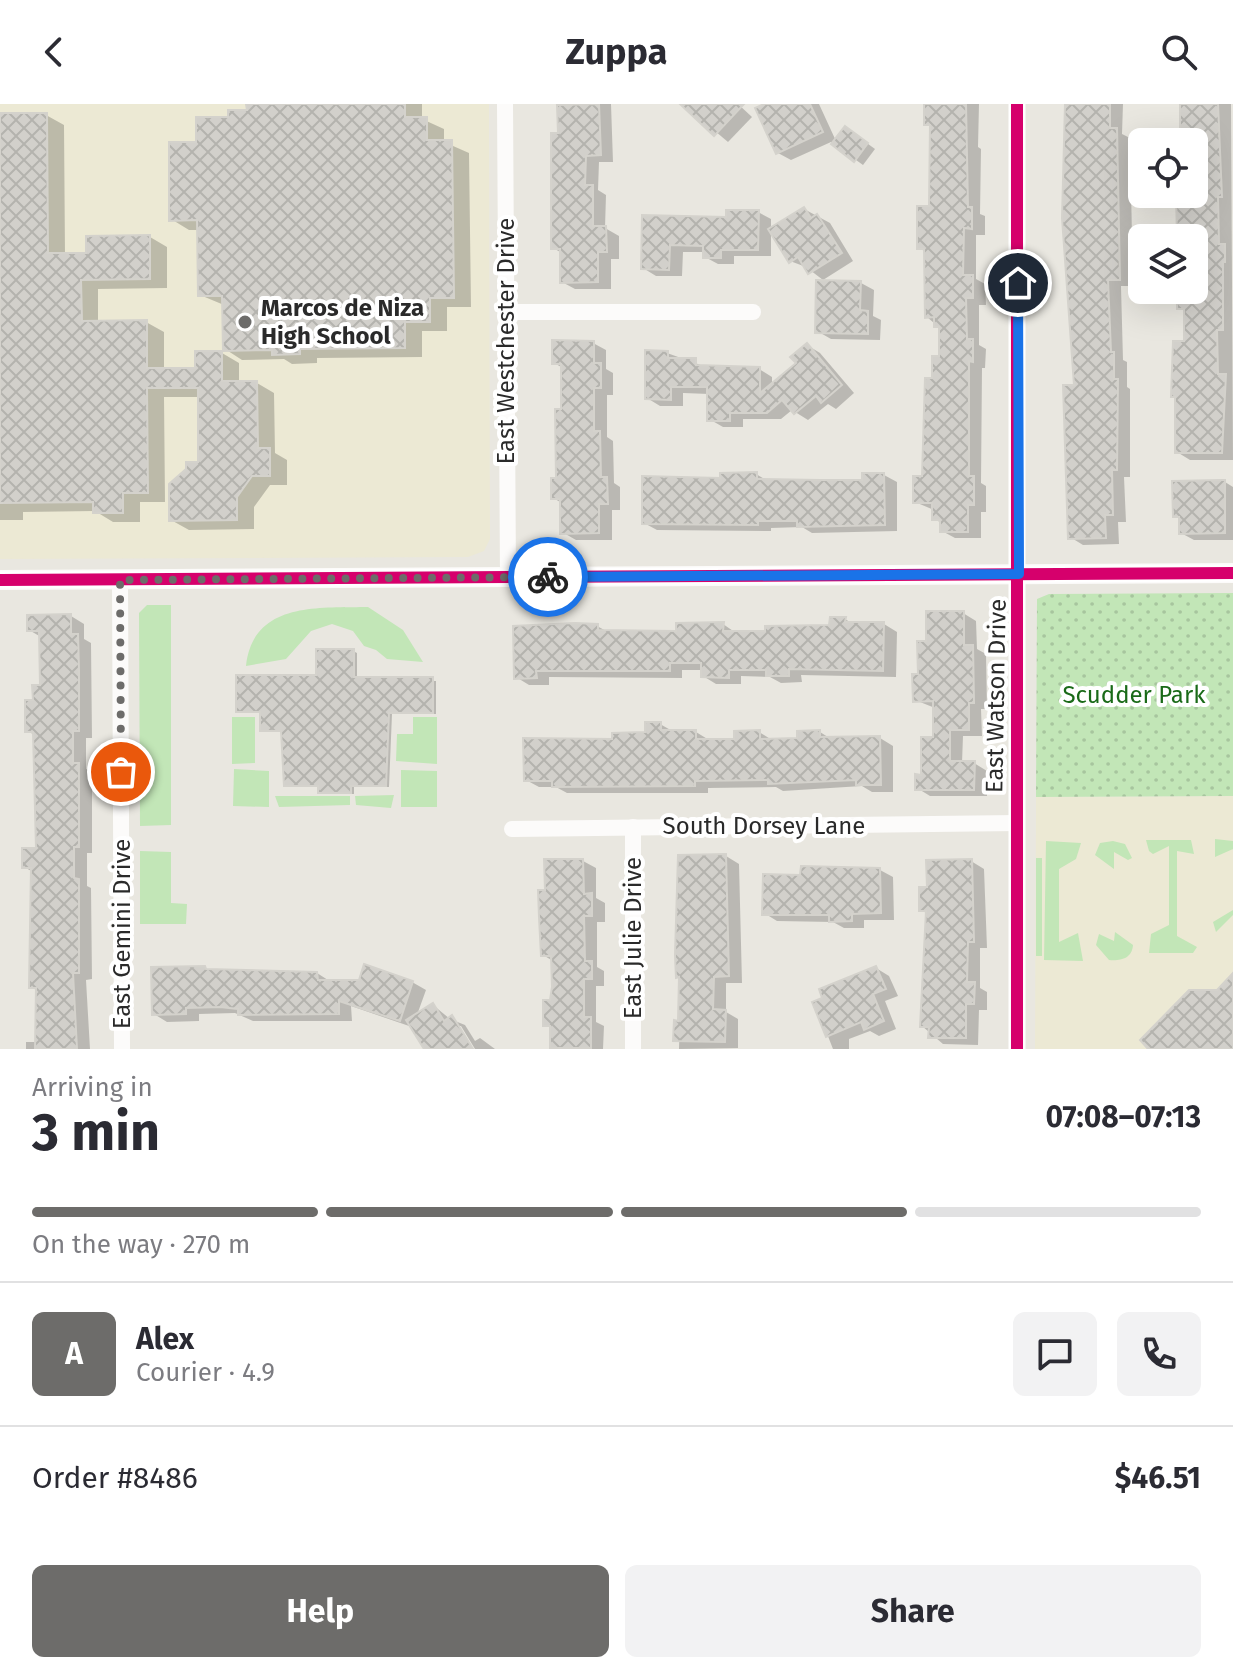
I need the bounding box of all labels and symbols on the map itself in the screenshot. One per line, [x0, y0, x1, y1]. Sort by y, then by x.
street label: East Westchester Drive [492, 218, 520, 464]
pin [984, 249, 1052, 317]
place label: Marcos de Niza High School [261, 294, 424, 350]
marker: Marcos de Niza High School [236, 313, 254, 331]
courier [508, 537, 588, 617]
street label: East Watson Drive [980, 599, 1012, 793]
park label: Scudder Park [1063, 681, 1206, 709]
pin [87, 738, 155, 806]
street label: South Dorsey Lane [663, 812, 865, 840]
street label: East Gemini Drive [108, 839, 136, 1029]
street label: East Julie Drive [619, 857, 647, 1019]

